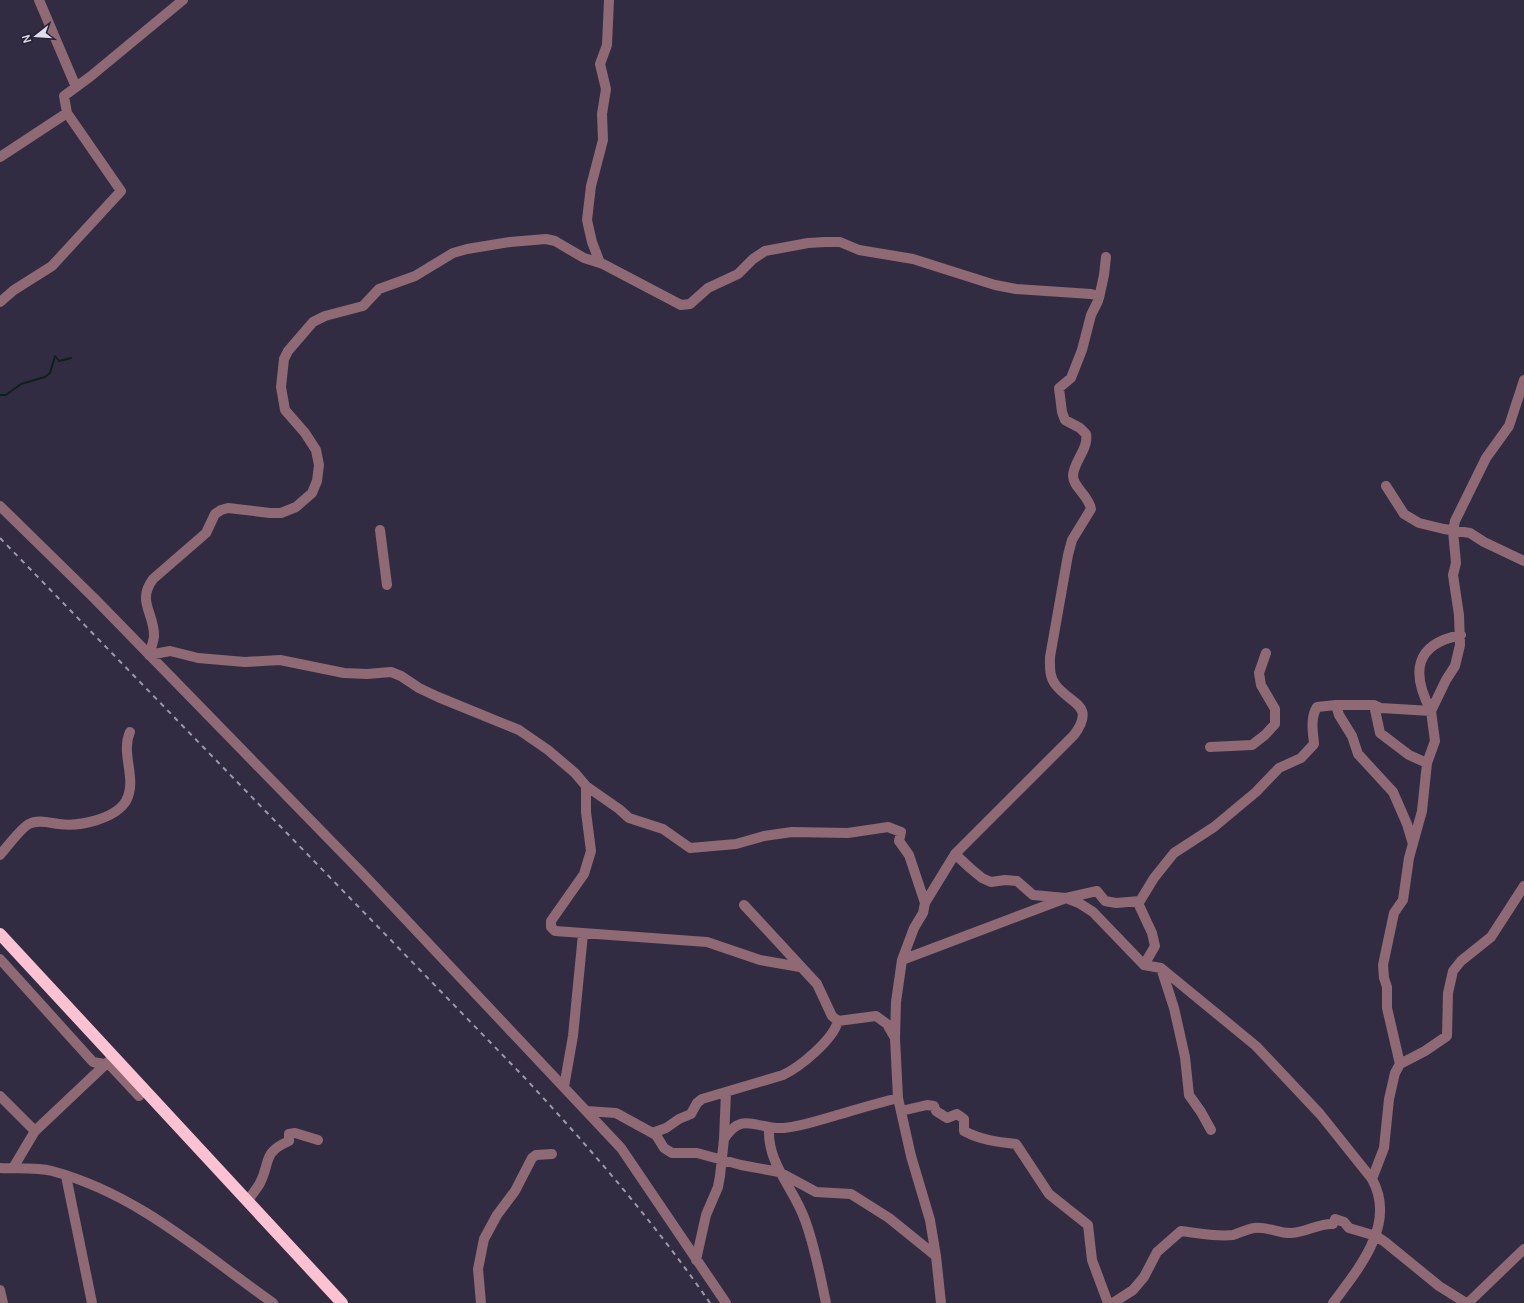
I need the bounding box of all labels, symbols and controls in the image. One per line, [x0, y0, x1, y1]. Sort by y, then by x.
north arrow [16, 16, 56, 56]
text: N [18, 33, 34, 45]

